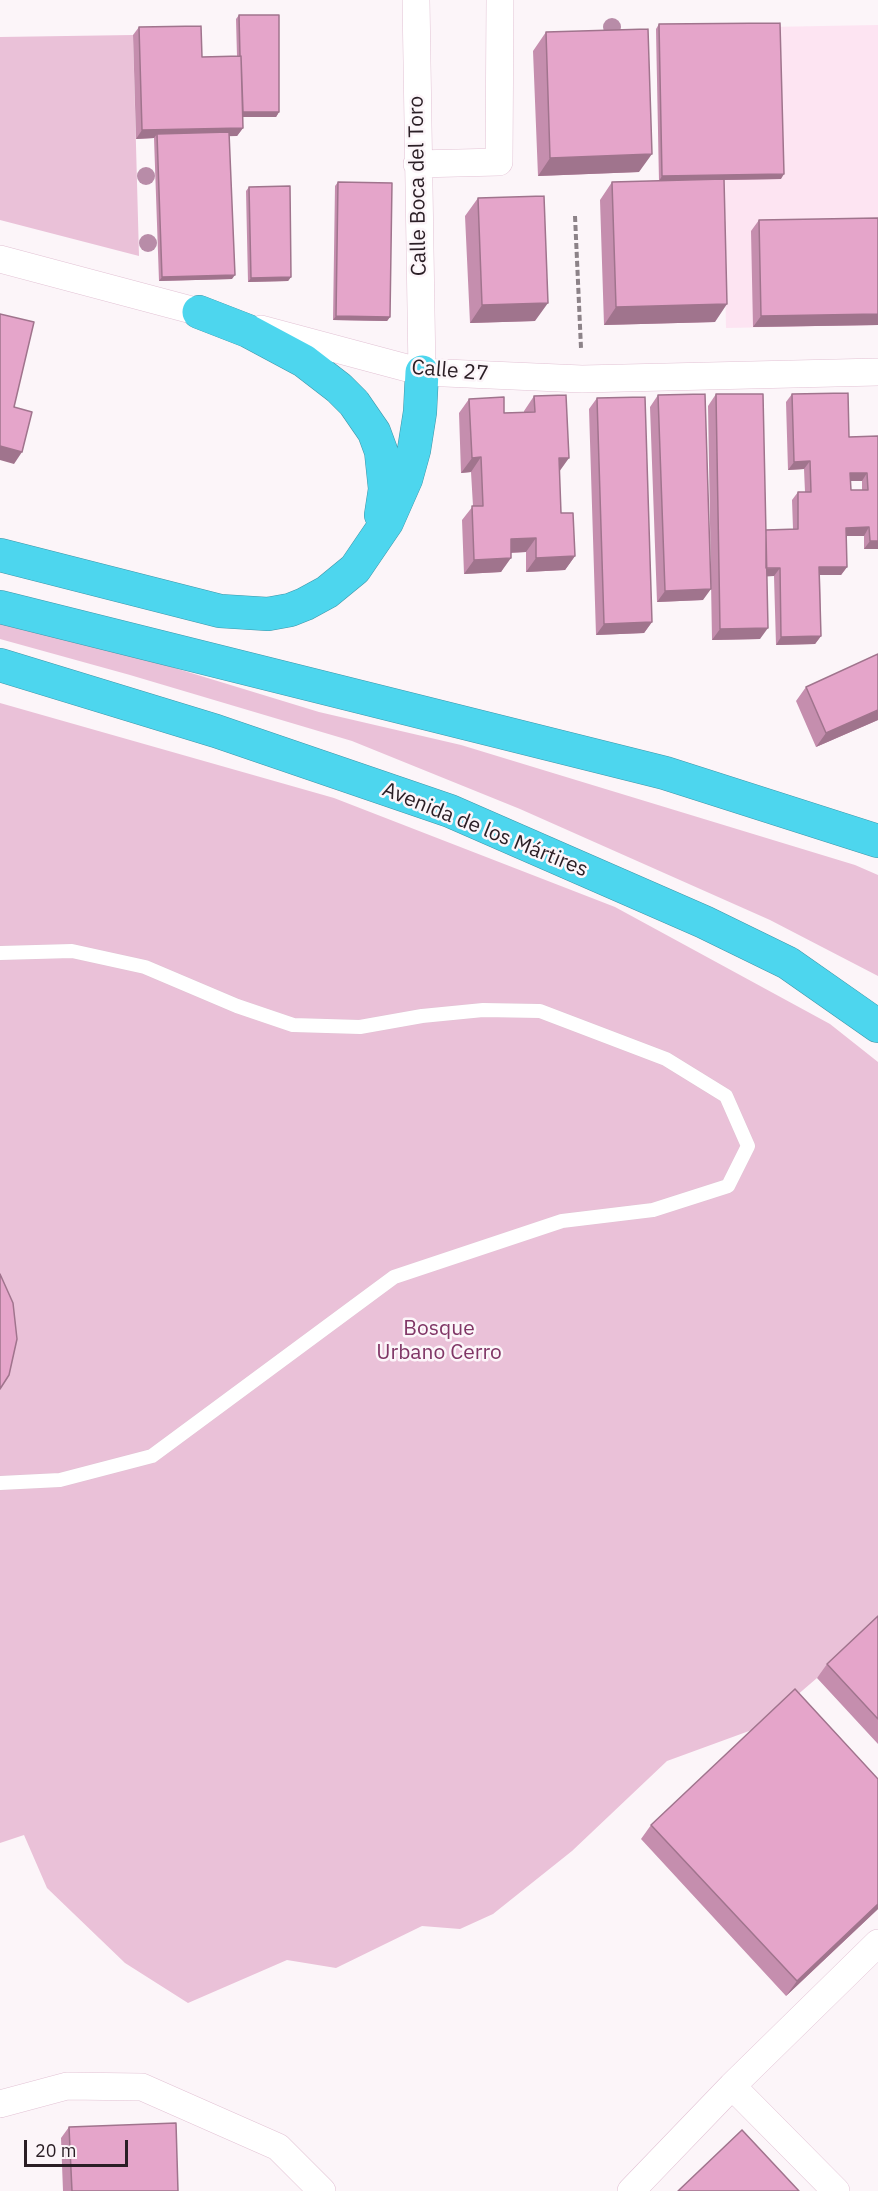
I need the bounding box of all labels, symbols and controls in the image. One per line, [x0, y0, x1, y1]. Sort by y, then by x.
street label: Calle Boca del Toro [404, 96, 432, 276]
street label: Calle 27 [410, 355, 490, 387]
street label: Avenida de los Mártires [378, 777, 592, 883]
park label: Bosque Urbano Cerro [376, 1316, 502, 1366]
scale bar [27, 2128, 130, 2166]
text: 20 m [35, 2139, 77, 2162]

